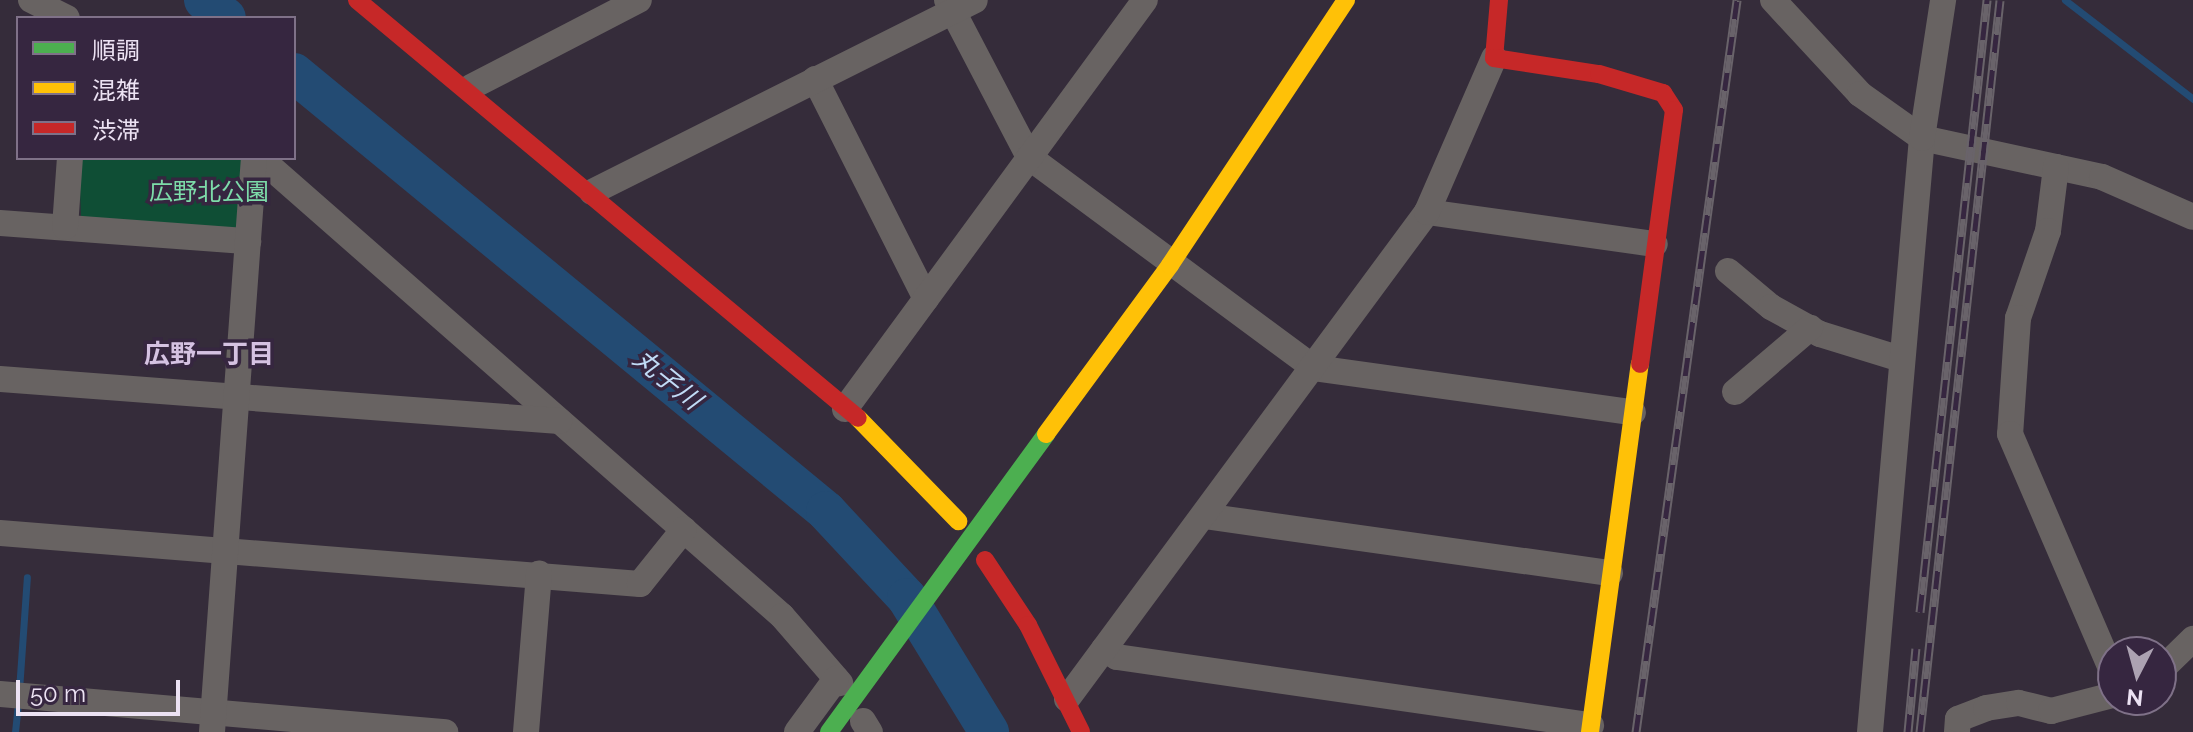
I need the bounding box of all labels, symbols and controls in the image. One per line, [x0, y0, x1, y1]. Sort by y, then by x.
legend [16, 16, 296, 160]
text: 順調 [92, 36, 140, 65]
text: 混雑 [92, 76, 140, 105]
text: 渋滞 [92, 116, 140, 145]
park label: 広野北公園 [149, 178, 269, 206]
district label: 広野一丁目 [144, 339, 274, 371]
water label: 丸子川 [627, 343, 707, 417]
north arrow [2097, 636, 2177, 716]
scale bar [20, 664, 184, 714]
text: 50 m [30, 679, 86, 708]
text: N [2125, 684, 2144, 712]

